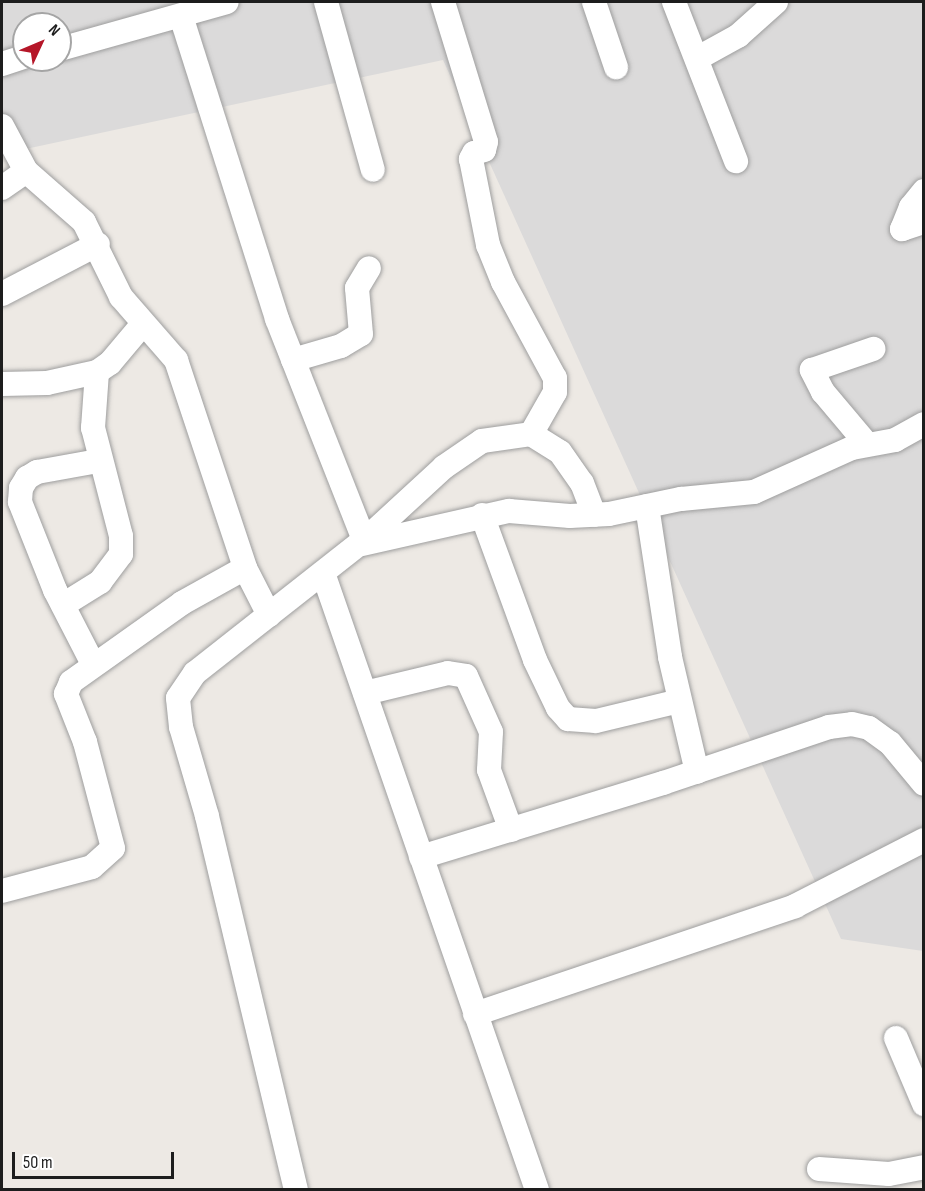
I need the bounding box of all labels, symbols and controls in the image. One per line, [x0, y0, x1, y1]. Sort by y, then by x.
north arrow [12, 12, 72, 72]
text: N [44, 21, 64, 40]
scale bar [15, 1140, 177, 1178]
text: 50 m [23, 1152, 53, 1173]

